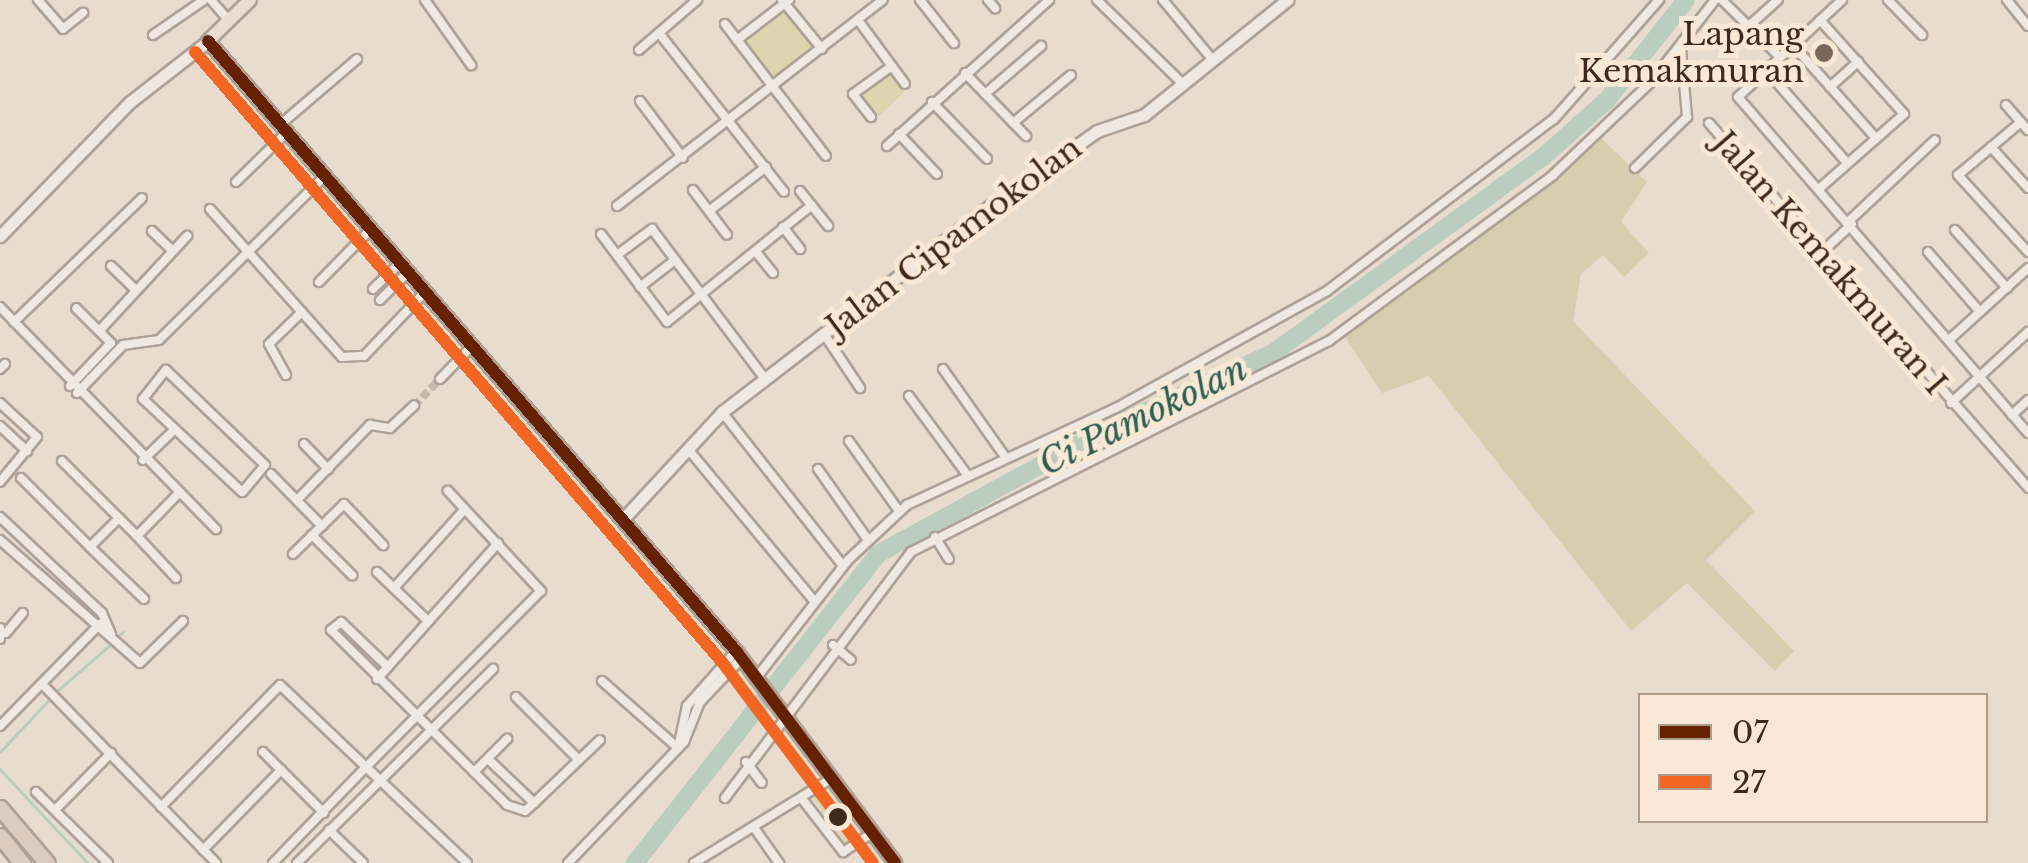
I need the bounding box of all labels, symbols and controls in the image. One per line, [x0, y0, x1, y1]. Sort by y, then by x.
place label: Lapang Kemakmuran [1579, 16, 1804, 91]
marker: Lapang Kemakmuran [1813, 42, 1835, 64]
street label: Jalan Kemakmuran I [1705, 124, 1955, 402]
street label: Jalan Cipamokolan [819, 129, 1089, 345]
water label: Ci Pamokolan [1032, 347, 1254, 485]
legend [1638, 693, 1988, 823]
text: 07 [1732, 714, 1768, 751]
text: 27 [1732, 764, 1766, 801]
unlabelled marker [828, 807, 848, 827]

